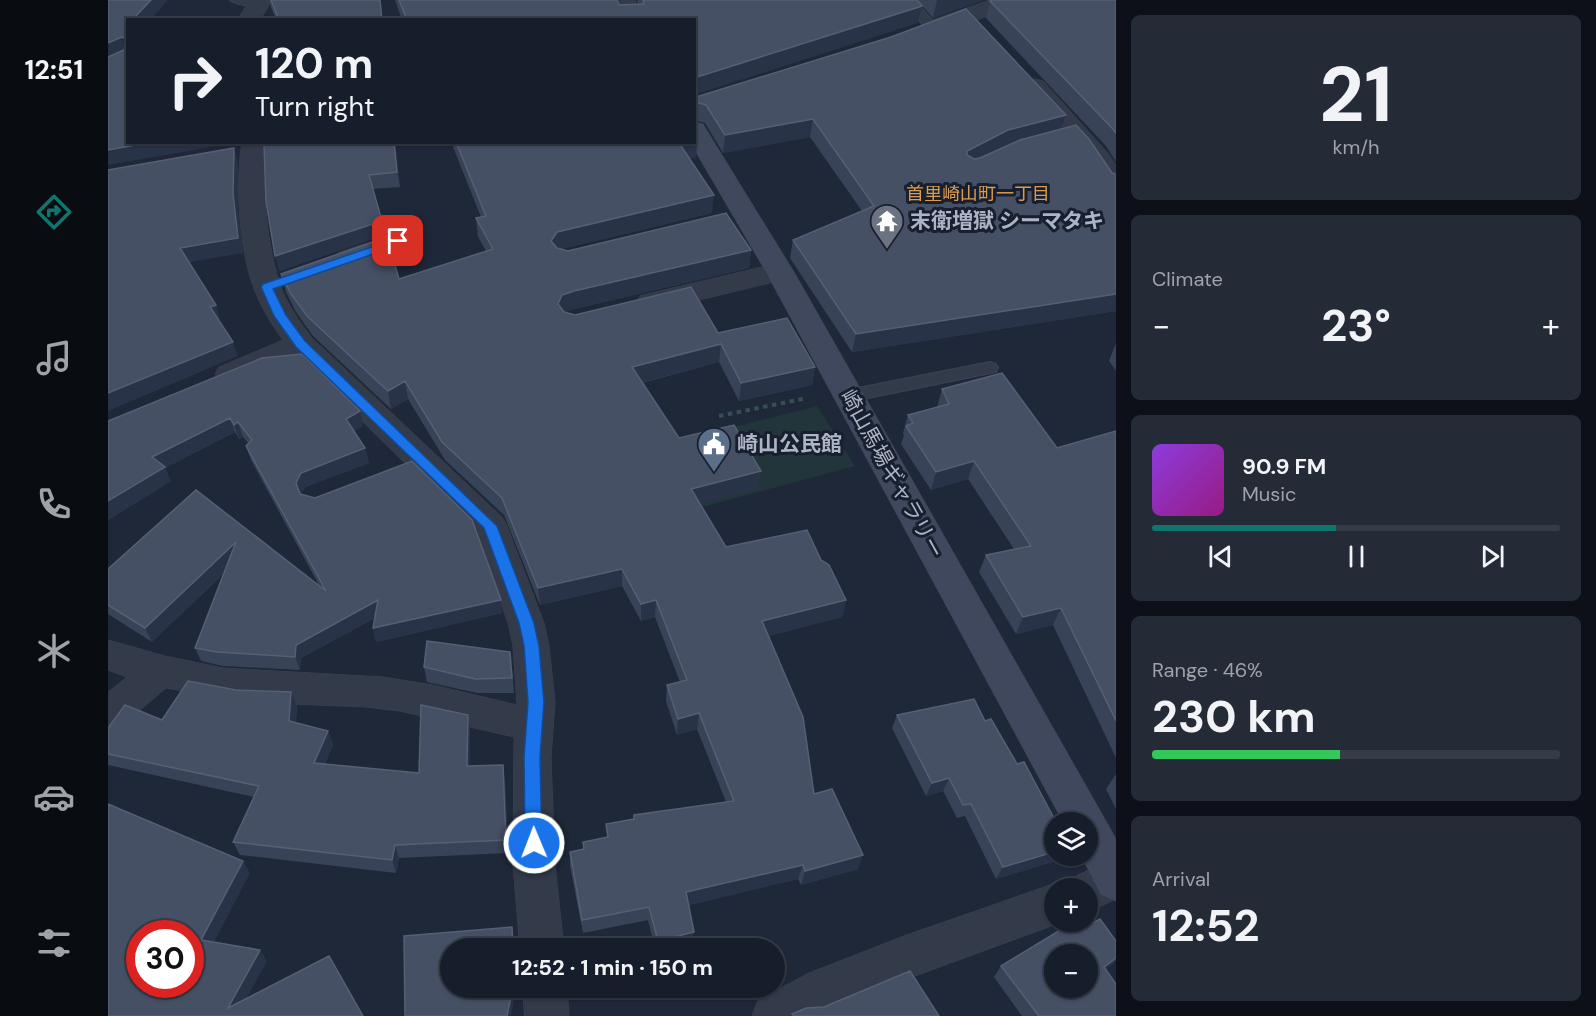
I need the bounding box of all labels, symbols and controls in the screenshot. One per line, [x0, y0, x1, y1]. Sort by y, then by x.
text: 120 m [255, 36, 373, 91]
icon: right [156, 42, 234, 120]
text: 21 [1319, 44, 1393, 145]
text: 12:51 [25, 52, 83, 87]
text: Turn right [255, 89, 375, 124]
text: km/h [1332, 134, 1380, 160]
district label: 首里崎山町一丁目 [906, 182, 1050, 206]
icon: directions [33, 191, 75, 233]
temple icon: 末衛増獄 シーマタキ [869, 203, 905, 250]
place label: 末衛増獄 シーマタキ [910, 207, 1104, 235]
pin [372, 215, 423, 266]
icon: arrive [381, 224, 414, 257]
text: Climate [1152, 266, 1223, 292]
text: 23° [1321, 296, 1391, 355]
text: − [1152, 304, 1170, 347]
text: + [1542, 304, 1560, 347]
icon: music [33, 337, 75, 379]
street label: 崎山馬場ギャラリー [834, 385, 950, 563]
public building icon: 崎山公民館 [696, 426, 732, 473]
place label: 崎山公民館 [737, 430, 842, 458]
text: 90.9 FM [1242, 452, 1326, 481]
text: Music [1242, 481, 1297, 507]
icon: phone [33, 483, 75, 525]
icon: previous [1204, 540, 1237, 573]
icon: pause [1340, 540, 1373, 573]
icon: next [1476, 540, 1509, 573]
icon: climate [33, 630, 75, 672]
text: Range · 46% [1152, 657, 1263, 683]
text: 230 km [1152, 687, 1316, 746]
icon: car [33, 776, 75, 818]
position arrow [502, 811, 566, 875]
map controls [1044, 812, 1098, 998]
button: layers [1044, 812, 1098, 866]
text: Arrival [1152, 866, 1210, 892]
button: + [1044, 878, 1098, 932]
text: 12:52 [1152, 896, 1259, 955]
speed limit sign: 30 [126, 920, 204, 998]
icon: filters [33, 922, 75, 964]
button: − [1044, 944, 1098, 998]
text: 12:52 · 1 min · 150 m [512, 953, 713, 982]

